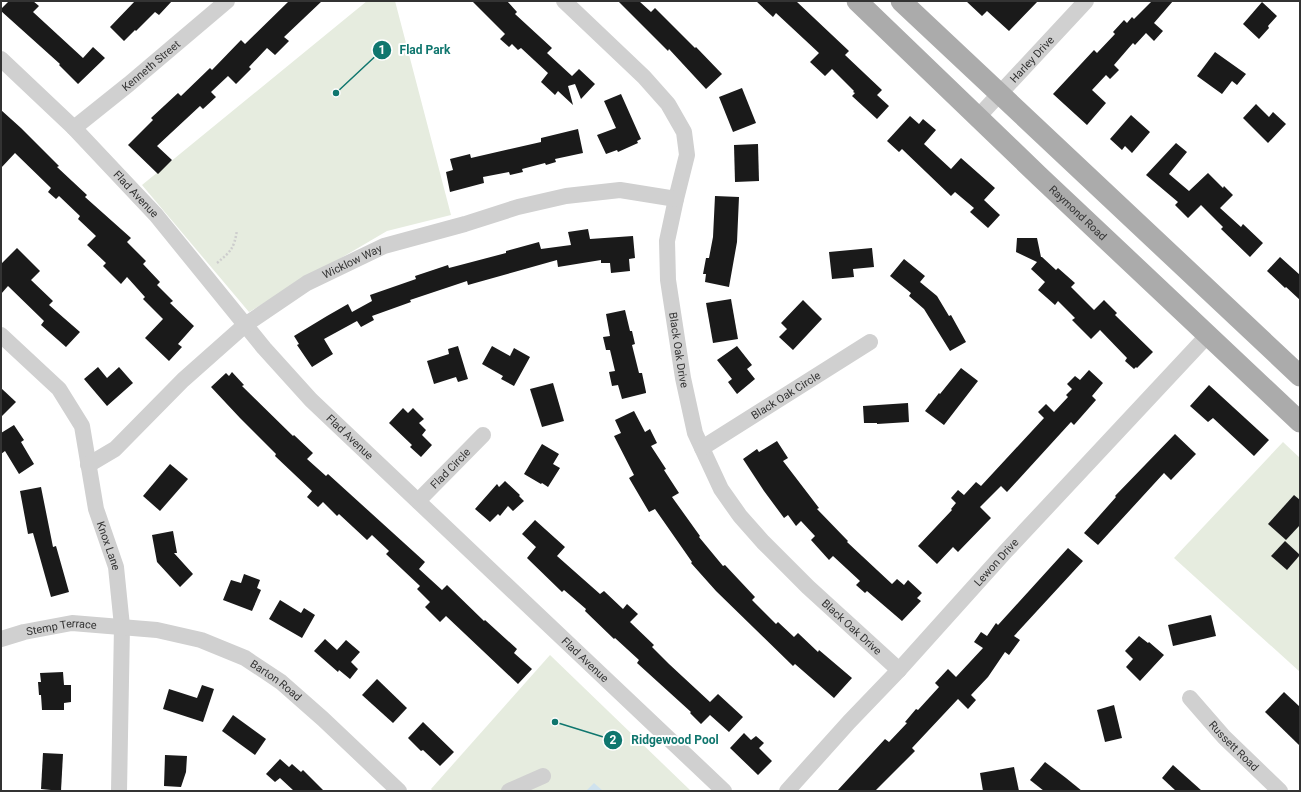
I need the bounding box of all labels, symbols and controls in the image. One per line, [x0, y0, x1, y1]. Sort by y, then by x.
street label: Harley Drive [1007, 33, 1057, 85]
street label: Kenneth Street [119, 37, 183, 94]
callout: Flad Park [372, 38, 459, 62]
text: 1 [379, 43, 385, 57]
text: Flad Park [400, 43, 451, 57]
street label: Flad Avenue [111, 168, 161, 221]
street label: Raymond Road [1046, 183, 1109, 243]
street label: Wicklow Way [320, 242, 385, 282]
street label: Black Oak Drive [666, 311, 691, 389]
street label: Black Oak Circle [749, 369, 823, 422]
street label: Flad Avenue [323, 412, 376, 463]
street label: Flad Circle [428, 446, 473, 491]
street label: Knox Lane [94, 520, 122, 571]
street label: Lewon Drive [972, 536, 1021, 589]
street label: Black Oak Drive [819, 597, 884, 658]
street label: Stemp Terrace [25, 617, 97, 638]
street label: Flad Avenue [559, 635, 611, 685]
street label: Barton Road [248, 657, 304, 704]
street label: Russett Road [1206, 718, 1261, 774]
callout: Ridgewood Pool [603, 728, 727, 752]
text: 2 [610, 733, 617, 747]
text: Ridgewood Pool [631, 733, 719, 747]

